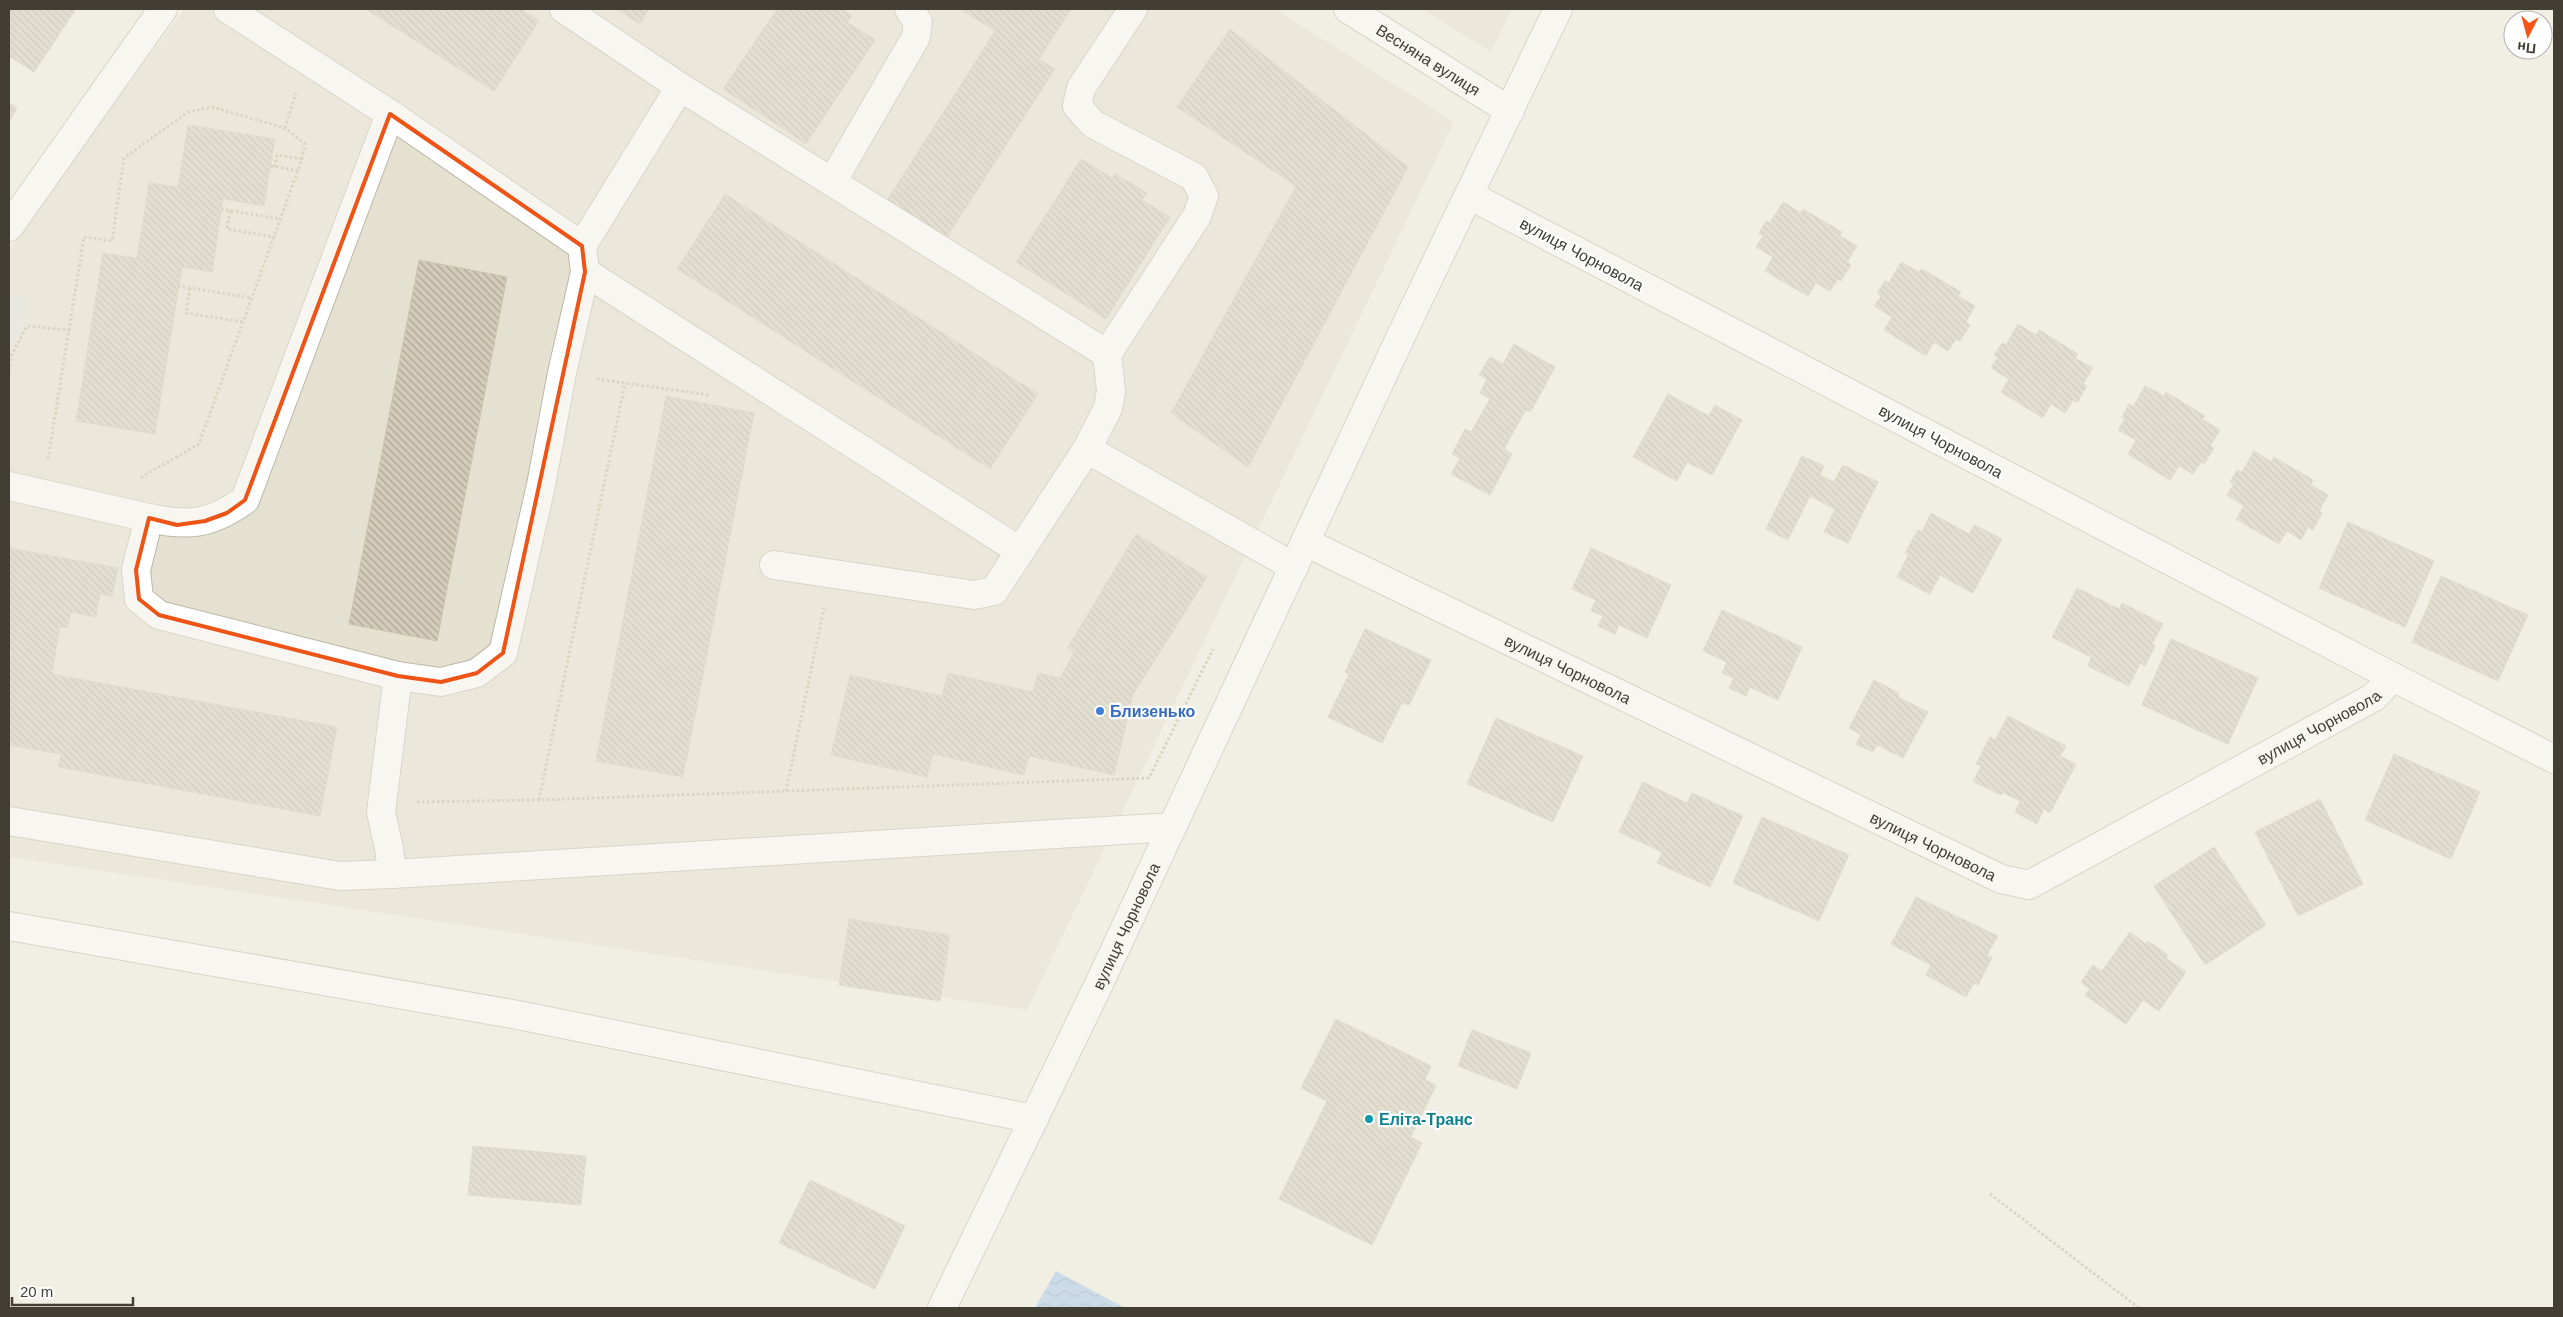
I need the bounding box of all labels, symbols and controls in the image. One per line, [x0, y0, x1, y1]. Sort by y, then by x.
north arrow [2503, 10, 2553, 60]
street label: Весняна вулиця [1373, 21, 1483, 99]
text: Пн [2517, 39, 2537, 57]
street label: вулиця Чорновола [1517, 215, 1647, 294]
street label: вулиця Чорновола [1876, 402, 2006, 481]
street label: вулиця Чорновола [1502, 632, 1633, 707]
street label: вулиця Чорновола [2255, 687, 2385, 768]
place label: Близенько [1110, 703, 1195, 720]
marker: Близенько [1094, 705, 1106, 717]
street label: вулиця Чорновола [1867, 809, 1999, 884]
street label: вулиця Чорновола [1090, 860, 1163, 992]
place label: Еліта-Транс [1379, 1111, 1473, 1128]
marker: Еліта-Транс [1363, 1113, 1375, 1125]
scale bar [12, 1274, 134, 1306]
text: 20 m [20, 1283, 53, 1300]

